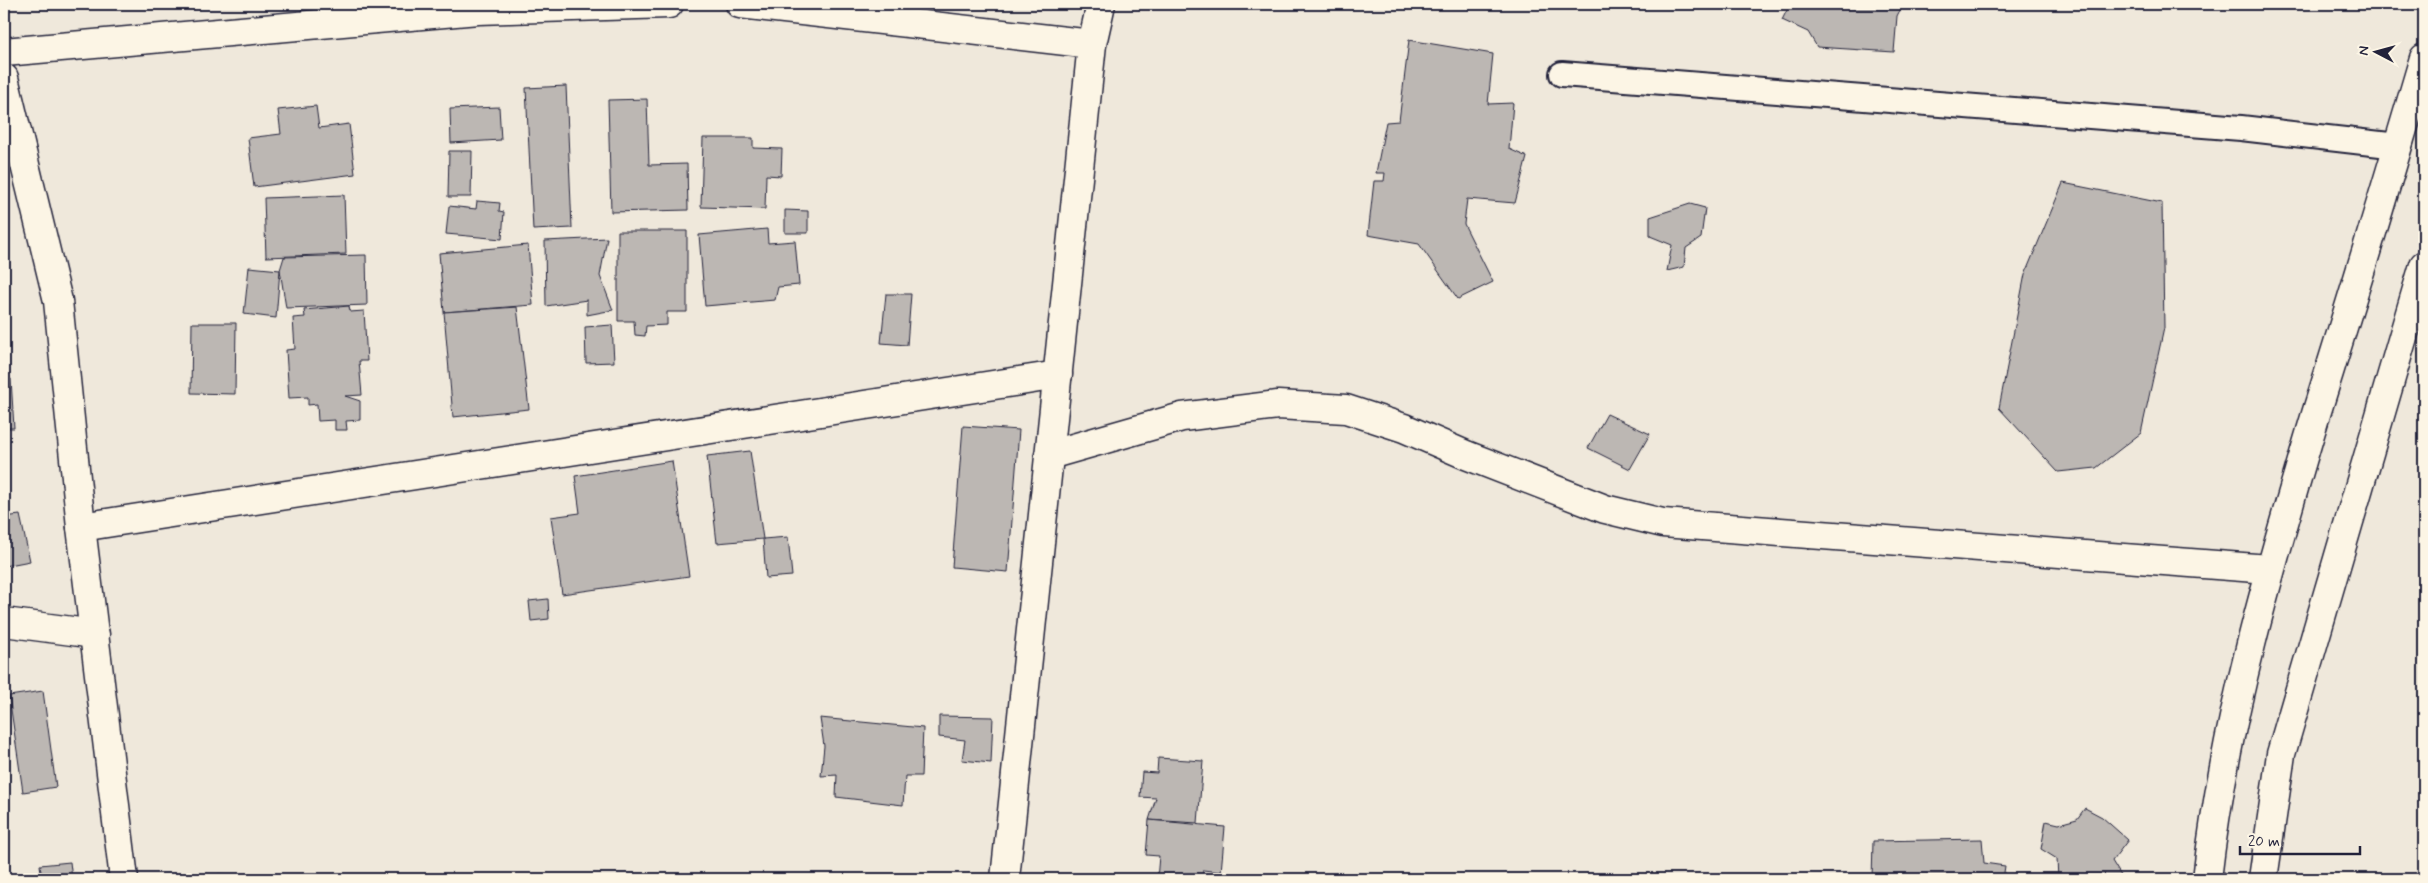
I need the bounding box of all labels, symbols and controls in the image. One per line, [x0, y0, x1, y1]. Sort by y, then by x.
north arrow [2350, 28, 2400, 78]
text: N [2355, 45, 2374, 56]
scale bar [2240, 823, 2360, 855]
text: 20 m [2248, 832, 2280, 852]

